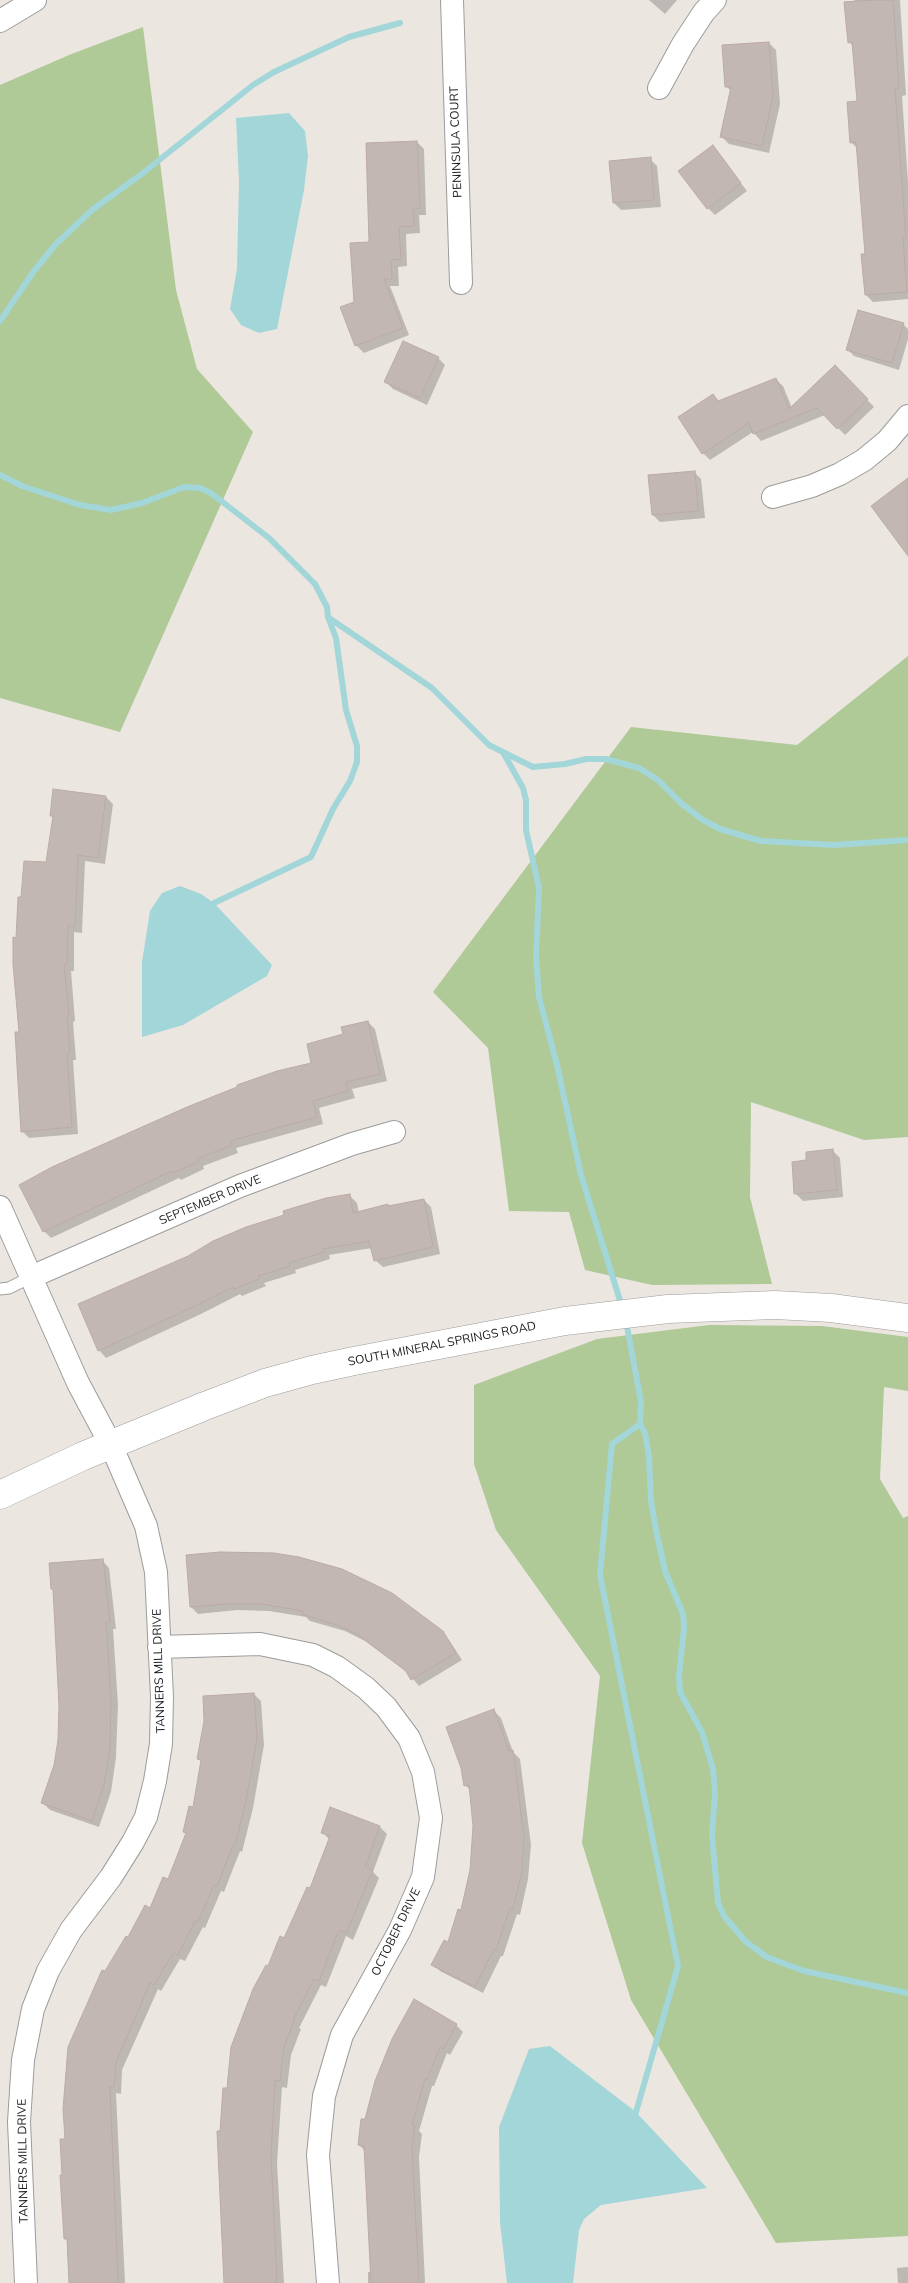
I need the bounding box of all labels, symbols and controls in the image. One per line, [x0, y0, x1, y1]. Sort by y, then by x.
street label: PENINSULA COURT [447, 86, 465, 198]
street label: SEPTEMBER DRIVE [157, 1172, 263, 1228]
street label: SOUTH MINERAL SPRINGS ROAD [347, 1319, 537, 1369]
street label: TANNERS MILL DRIVE [150, 1609, 168, 1733]
street label: OCTOBER DRIVE [369, 1886, 423, 1978]
street label: TANNERS MILL DRIVE [15, 2099, 31, 2223]

